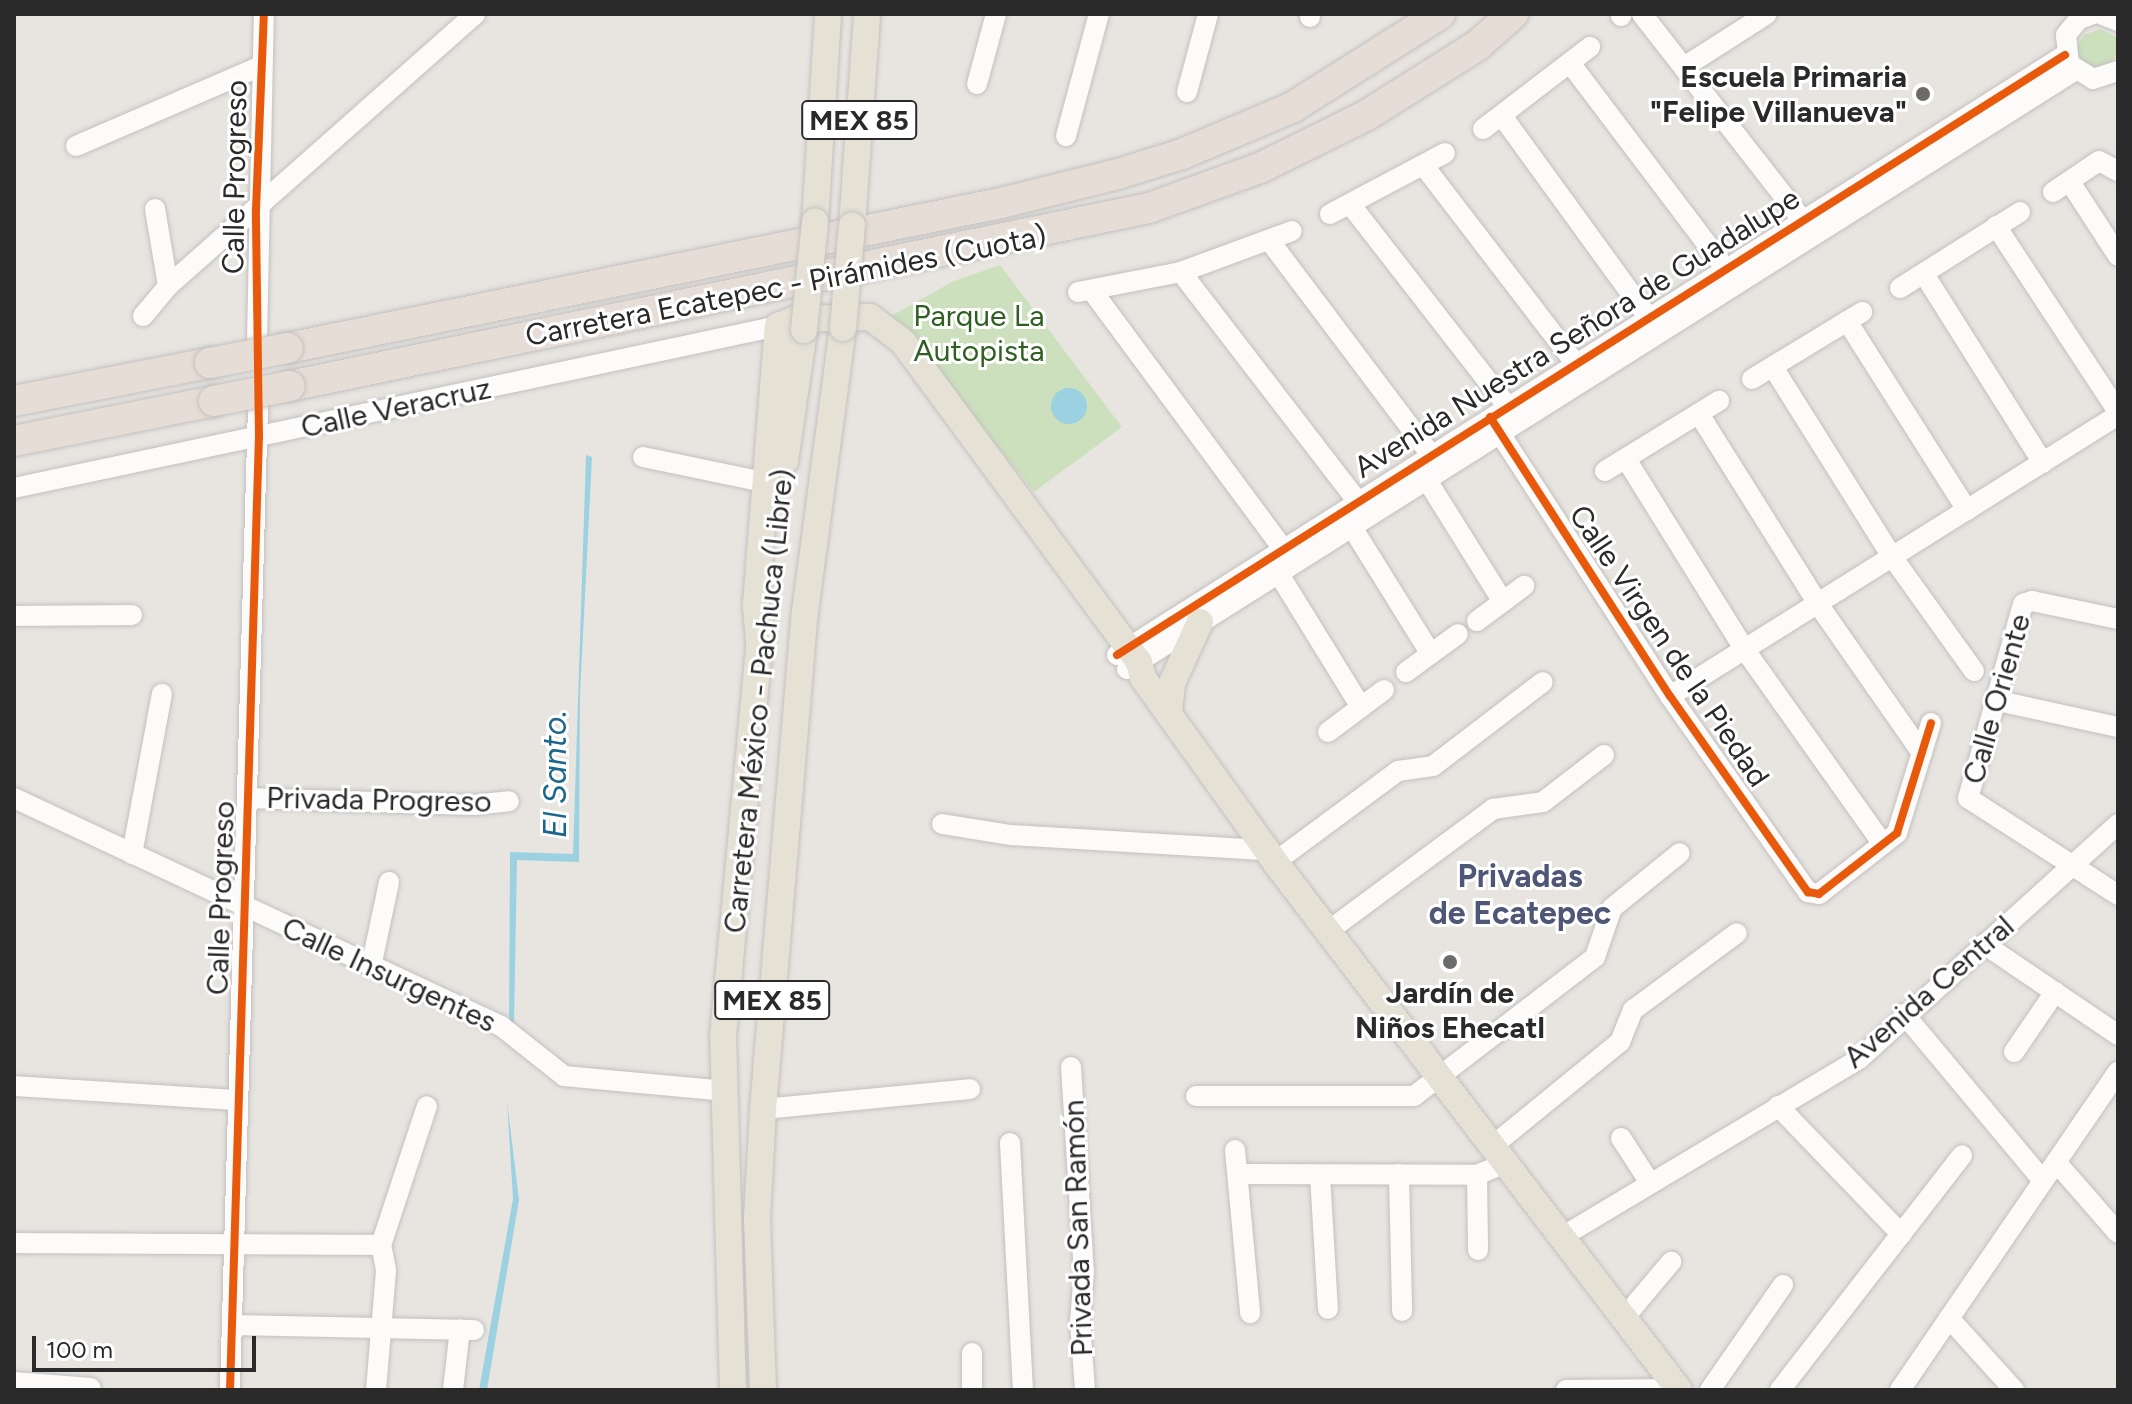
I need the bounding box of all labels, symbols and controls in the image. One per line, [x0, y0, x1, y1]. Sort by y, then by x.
place label: Escuela Primaria "Felipe Villanueva" [1650, 59, 1907, 130]
street label: Calle Progreso [215, 80, 255, 274]
marker: Escuela Primaria "Felipe Villanueva" [1914, 85, 1932, 103]
road number: MEX 85 [801, 96, 917, 144]
street label: Avenida Nuestra Señora de Guadalupe [1348, 180, 1806, 486]
street label: Carretera Ecatepec - Pirámides (Cuota) [523, 218, 1049, 354]
park label: Parque La Autopista [913, 298, 1045, 368]
street label: Calle Veracruz [298, 370, 494, 446]
street label: Carretera México - Pachuca (Libre) [717, 467, 801, 935]
street label: Calle Virgen de la Piedad [1561, 498, 1777, 794]
street label: Calle Oriente [1956, 610, 2038, 788]
water label: El Santo. [536, 710, 574, 838]
street label: Privada Progreso [266, 780, 492, 820]
street label: Calle Progreso [200, 800, 242, 996]
district label: Privadas de Ecatepec [1429, 858, 1611, 933]
street label: Avenida Central [1837, 908, 2021, 1076]
street label: Calle Insurgentes [276, 910, 502, 1040]
marker: Jardín de Niños Ehecatl [1441, 953, 1459, 971]
place label: Jardín de Niños Ehecatl [1355, 975, 1545, 1046]
road number: MEX 85 [714, 976, 830, 1024]
street label: Privada San Ramón [1056, 1099, 1100, 1357]
scale bar [36, 1320, 260, 1370]
text: 100 m [46, 1335, 113, 1364]

